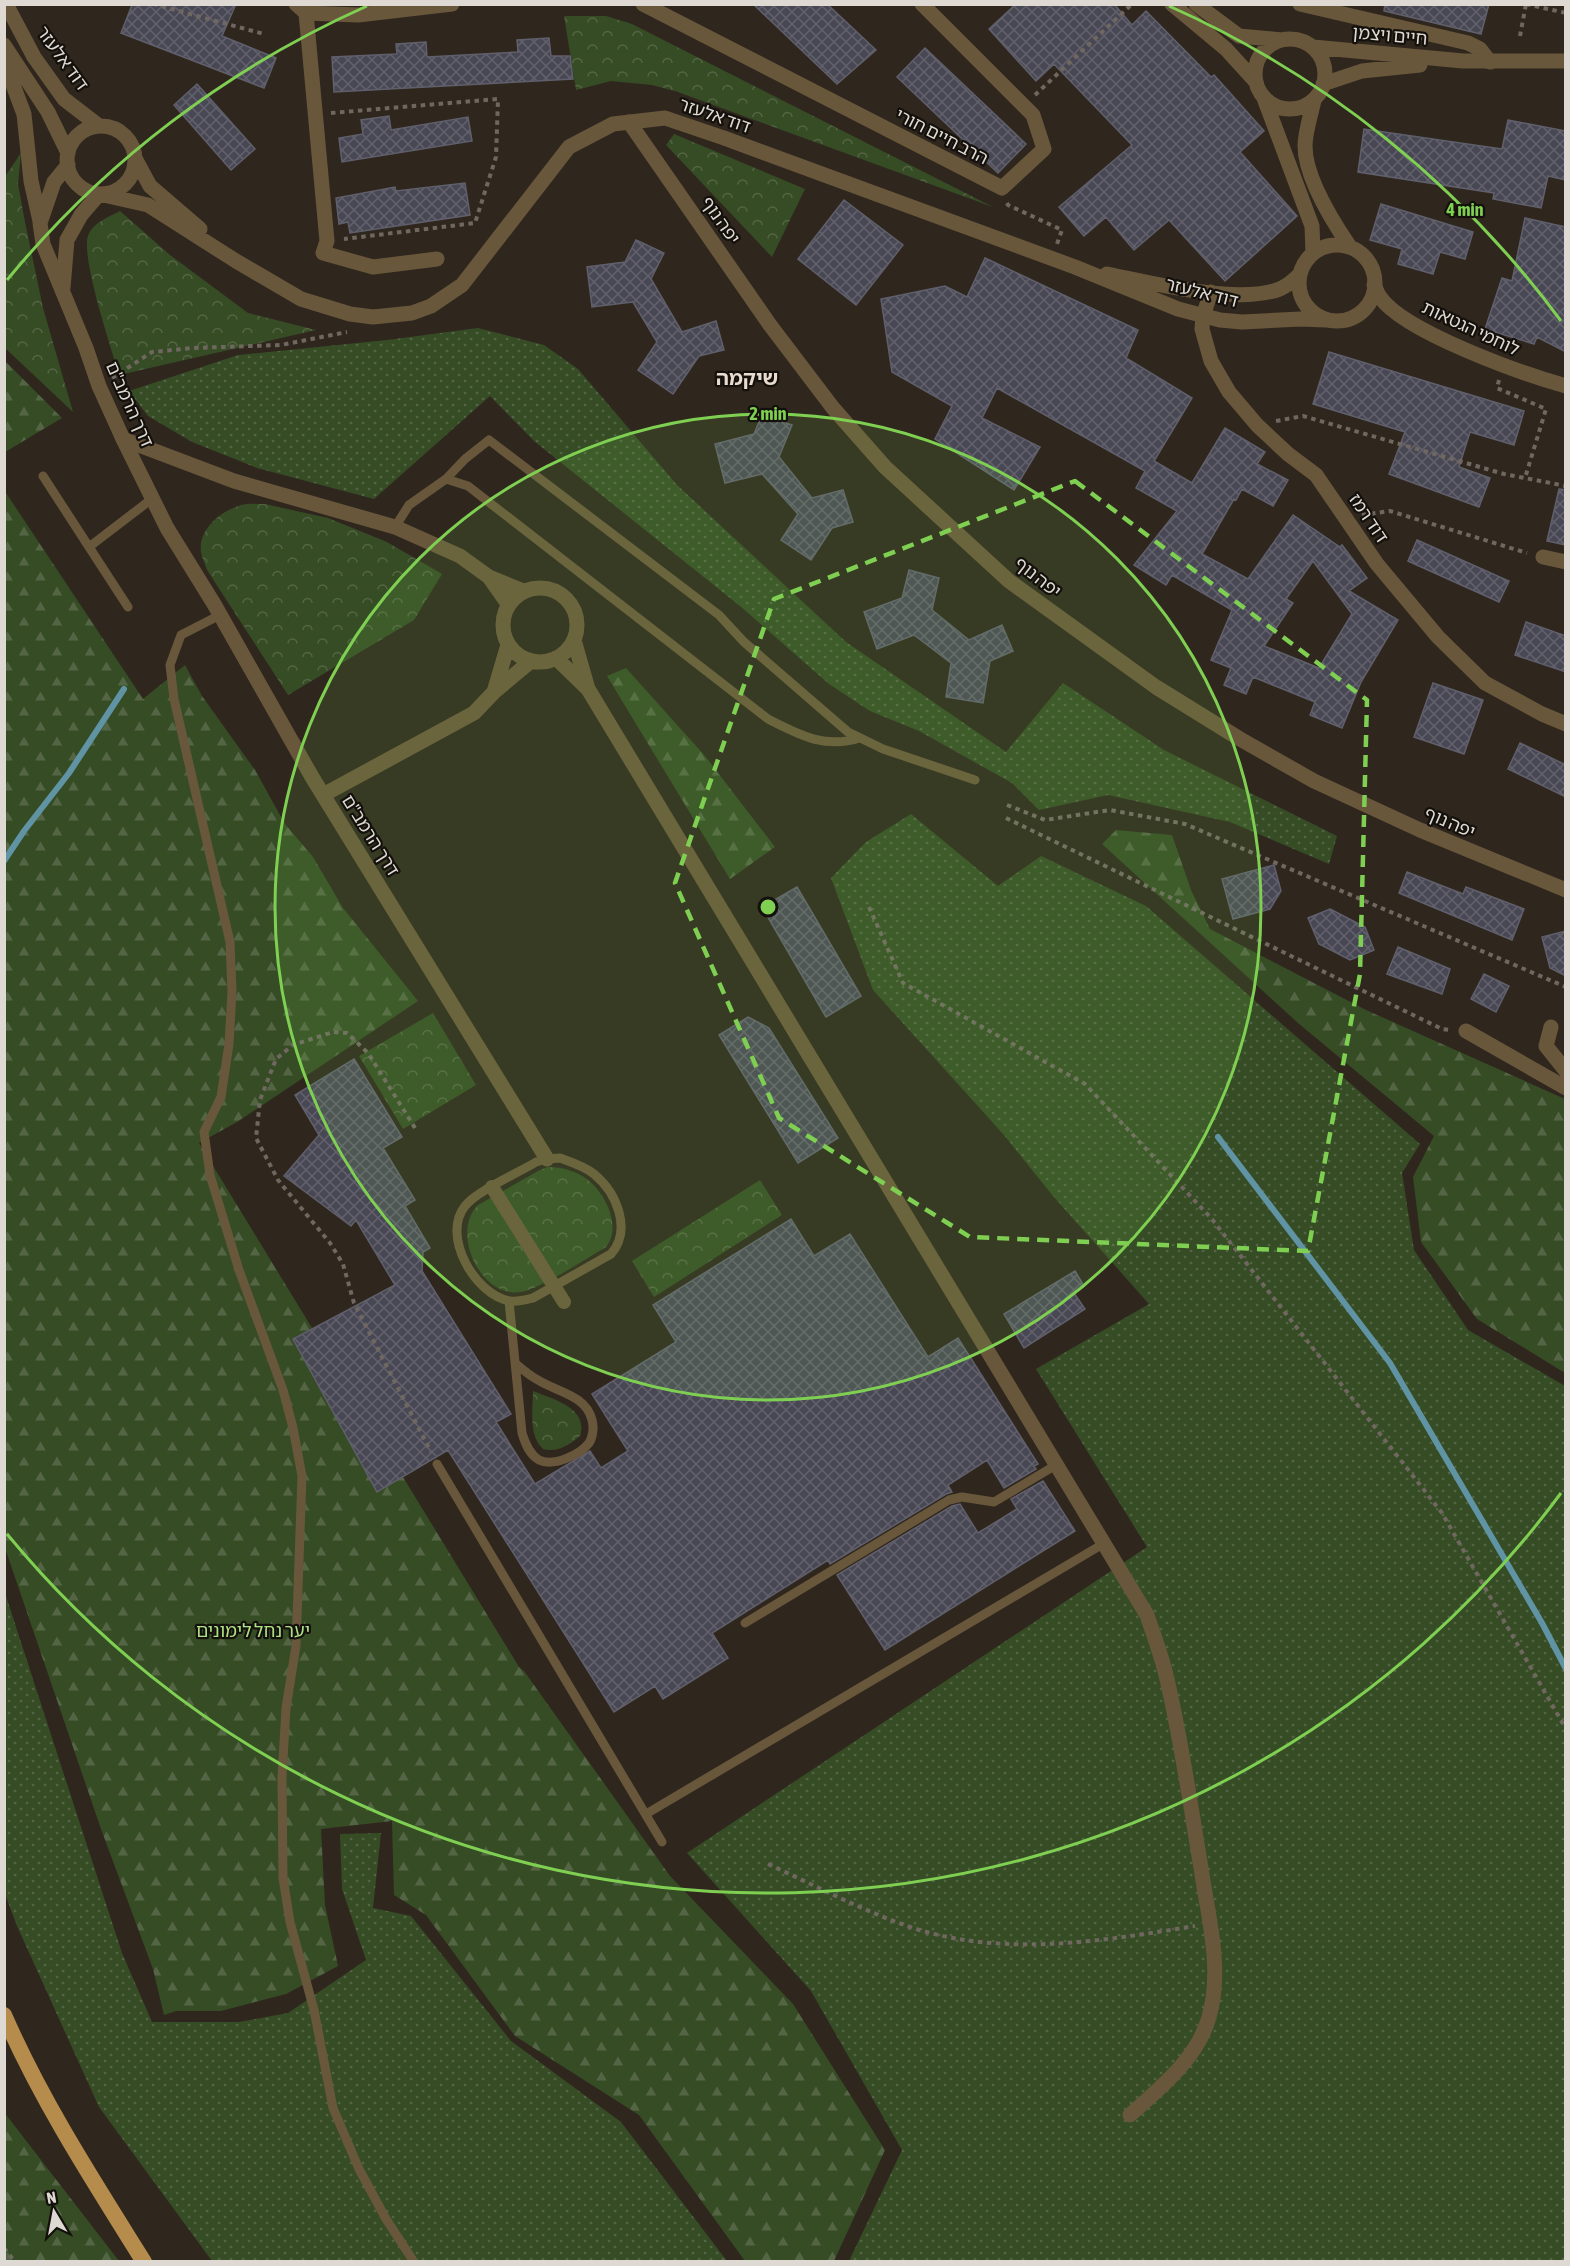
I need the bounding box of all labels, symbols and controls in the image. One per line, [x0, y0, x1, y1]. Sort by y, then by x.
street label: חיים ויצמן [1352, 21, 1428, 49]
street label: דוד אלעזר [33, 22, 93, 94]
street label: דוד אלעזר [677, 93, 754, 137]
street label: הרב חיים חורי [892, 104, 992, 168]
street label: יפה נוף [697, 192, 745, 248]
text: 4 min [1446, 199, 1484, 220]
street label: דוד אלעזר [1164, 273, 1241, 311]
street label: לוחמי הגטאות [1419, 296, 1523, 360]
street label: דרך הרמב"ם [102, 358, 158, 450]
district label: שיקמה [716, 366, 778, 389]
text: 2 min [750, 403, 787, 424]
street label: דוד רמז [1345, 490, 1393, 547]
street label: יפה נוף [1011, 552, 1065, 602]
street label: דרך הרמב"ם [338, 791, 404, 880]
street label: יפה נוף [1422, 802, 1478, 842]
centre of rings [758, 897, 778, 917]
park label: יער נחל לימונים [196, 1620, 310, 1641]
north arrow [24, 2182, 84, 2242]
text: N [45, 2188, 58, 2207]

